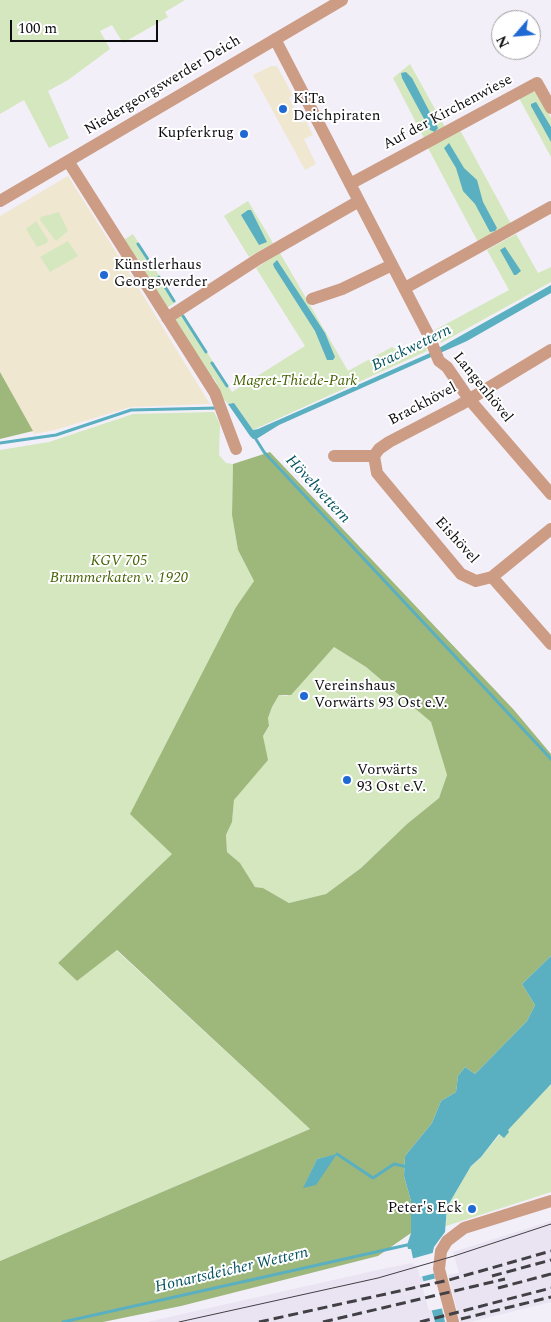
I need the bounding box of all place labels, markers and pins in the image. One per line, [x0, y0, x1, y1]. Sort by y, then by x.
place label: KiTa Deichpiraten [293, 91, 380, 126]
marker: KiTa Deichpiraten [277, 103, 289, 115]
place label: Kupferkrug [157, 125, 234, 143]
marker: Kupferkrug [238, 128, 250, 140]
place label: Künstlerhaus Georgswerder [114, 257, 207, 292]
marker: Künstlerhaus Georgswerder [98, 269, 110, 281]
place label: Vereinshaus Vorwärts 93 Ost e.V. [314, 678, 447, 713]
marker: Vereinshaus Vorwärts 93 Ost e.V. [298, 690, 310, 702]
place label: Vorwärts 93 Ost e.V. [357, 762, 426, 797]
marker: Vorwärts 93 Ost e.V. [341, 774, 353, 786]
place label: Peter's Eck [388, 1200, 462, 1218]
marker: Peter's Eck [466, 1203, 478, 1215]

